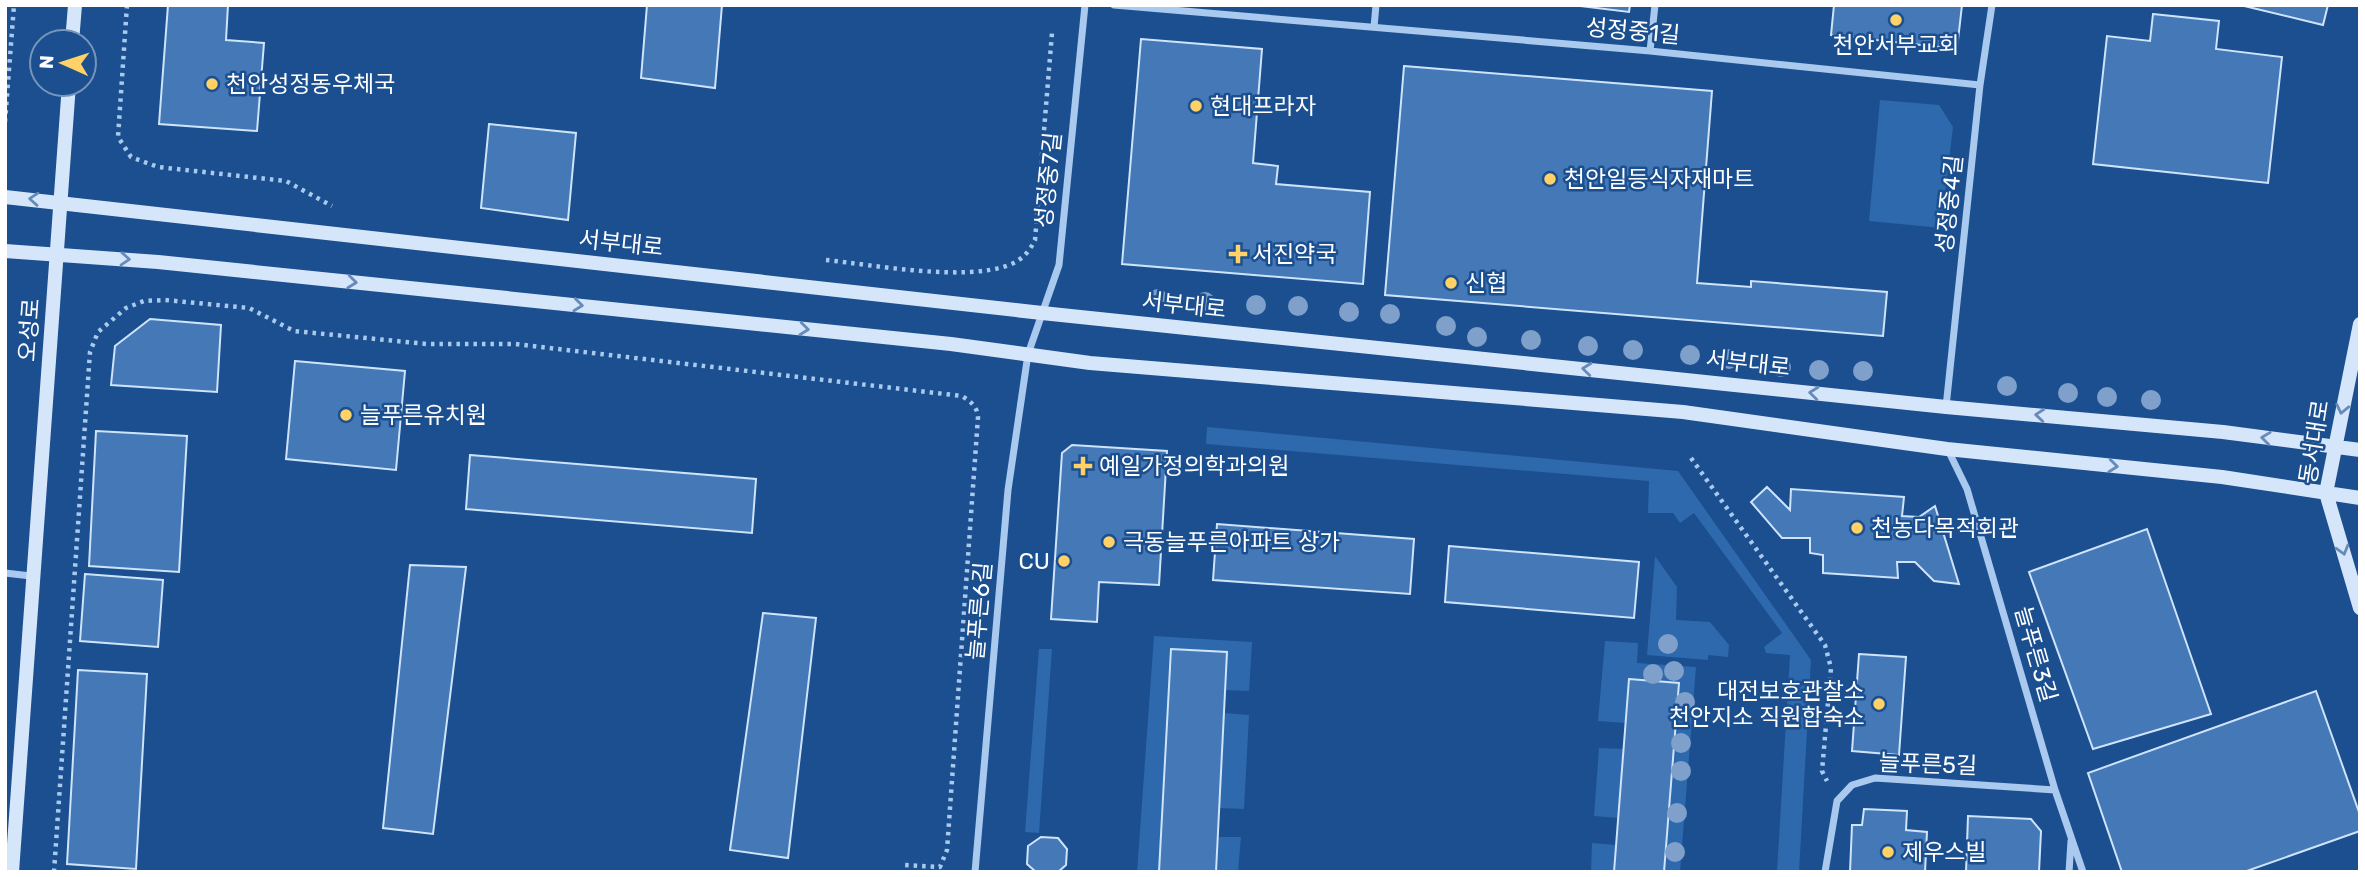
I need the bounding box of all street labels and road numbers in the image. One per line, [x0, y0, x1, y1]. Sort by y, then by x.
street label: 성정중1길 [1585, 13, 1681, 49]
street label: 성정중7길 [1029, 131, 1067, 229]
street label: 성정중4길 [1930, 153, 1968, 255]
street label: 서부대로 [577, 225, 665, 261]
street label: 서부대로 [1140, 287, 1228, 323]
street label: 오성로 [13, 297, 45, 363]
street label: 서부대로 [1704, 345, 1792, 381]
street label: 동서대로 [2294, 398, 2334, 486]
street label: 늘푸른6길 [961, 561, 997, 661]
street label: 늘푸른3길 [2009, 603, 2063, 705]
street label: 늘푸른5길 [1878, 748, 1978, 780]

